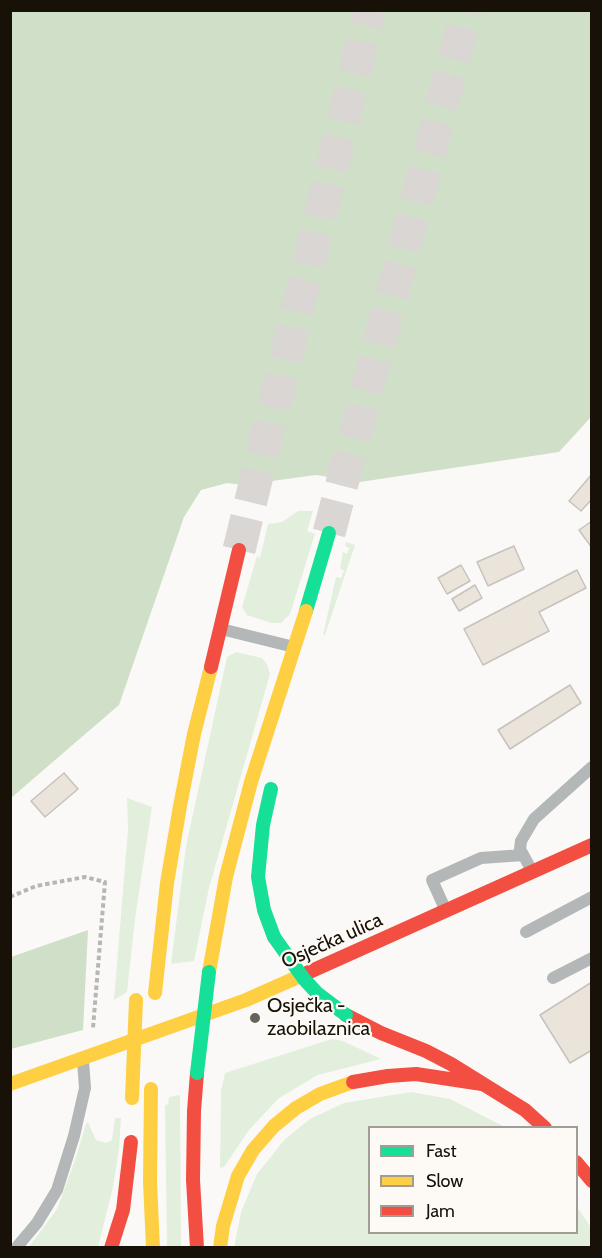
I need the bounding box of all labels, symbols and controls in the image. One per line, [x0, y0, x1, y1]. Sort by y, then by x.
street label: Osječka ulica [278, 908, 386, 974]
place label: Osječka - zaobilaznica [267, 994, 370, 1041]
marker: Osječka - zaobilaznica [248, 1011, 262, 1025]
legend [368, 1126, 578, 1234]
text: Fast [426, 1140, 457, 1162]
text: Slow [426, 1170, 463, 1192]
text: Jam [426, 1200, 455, 1222]

